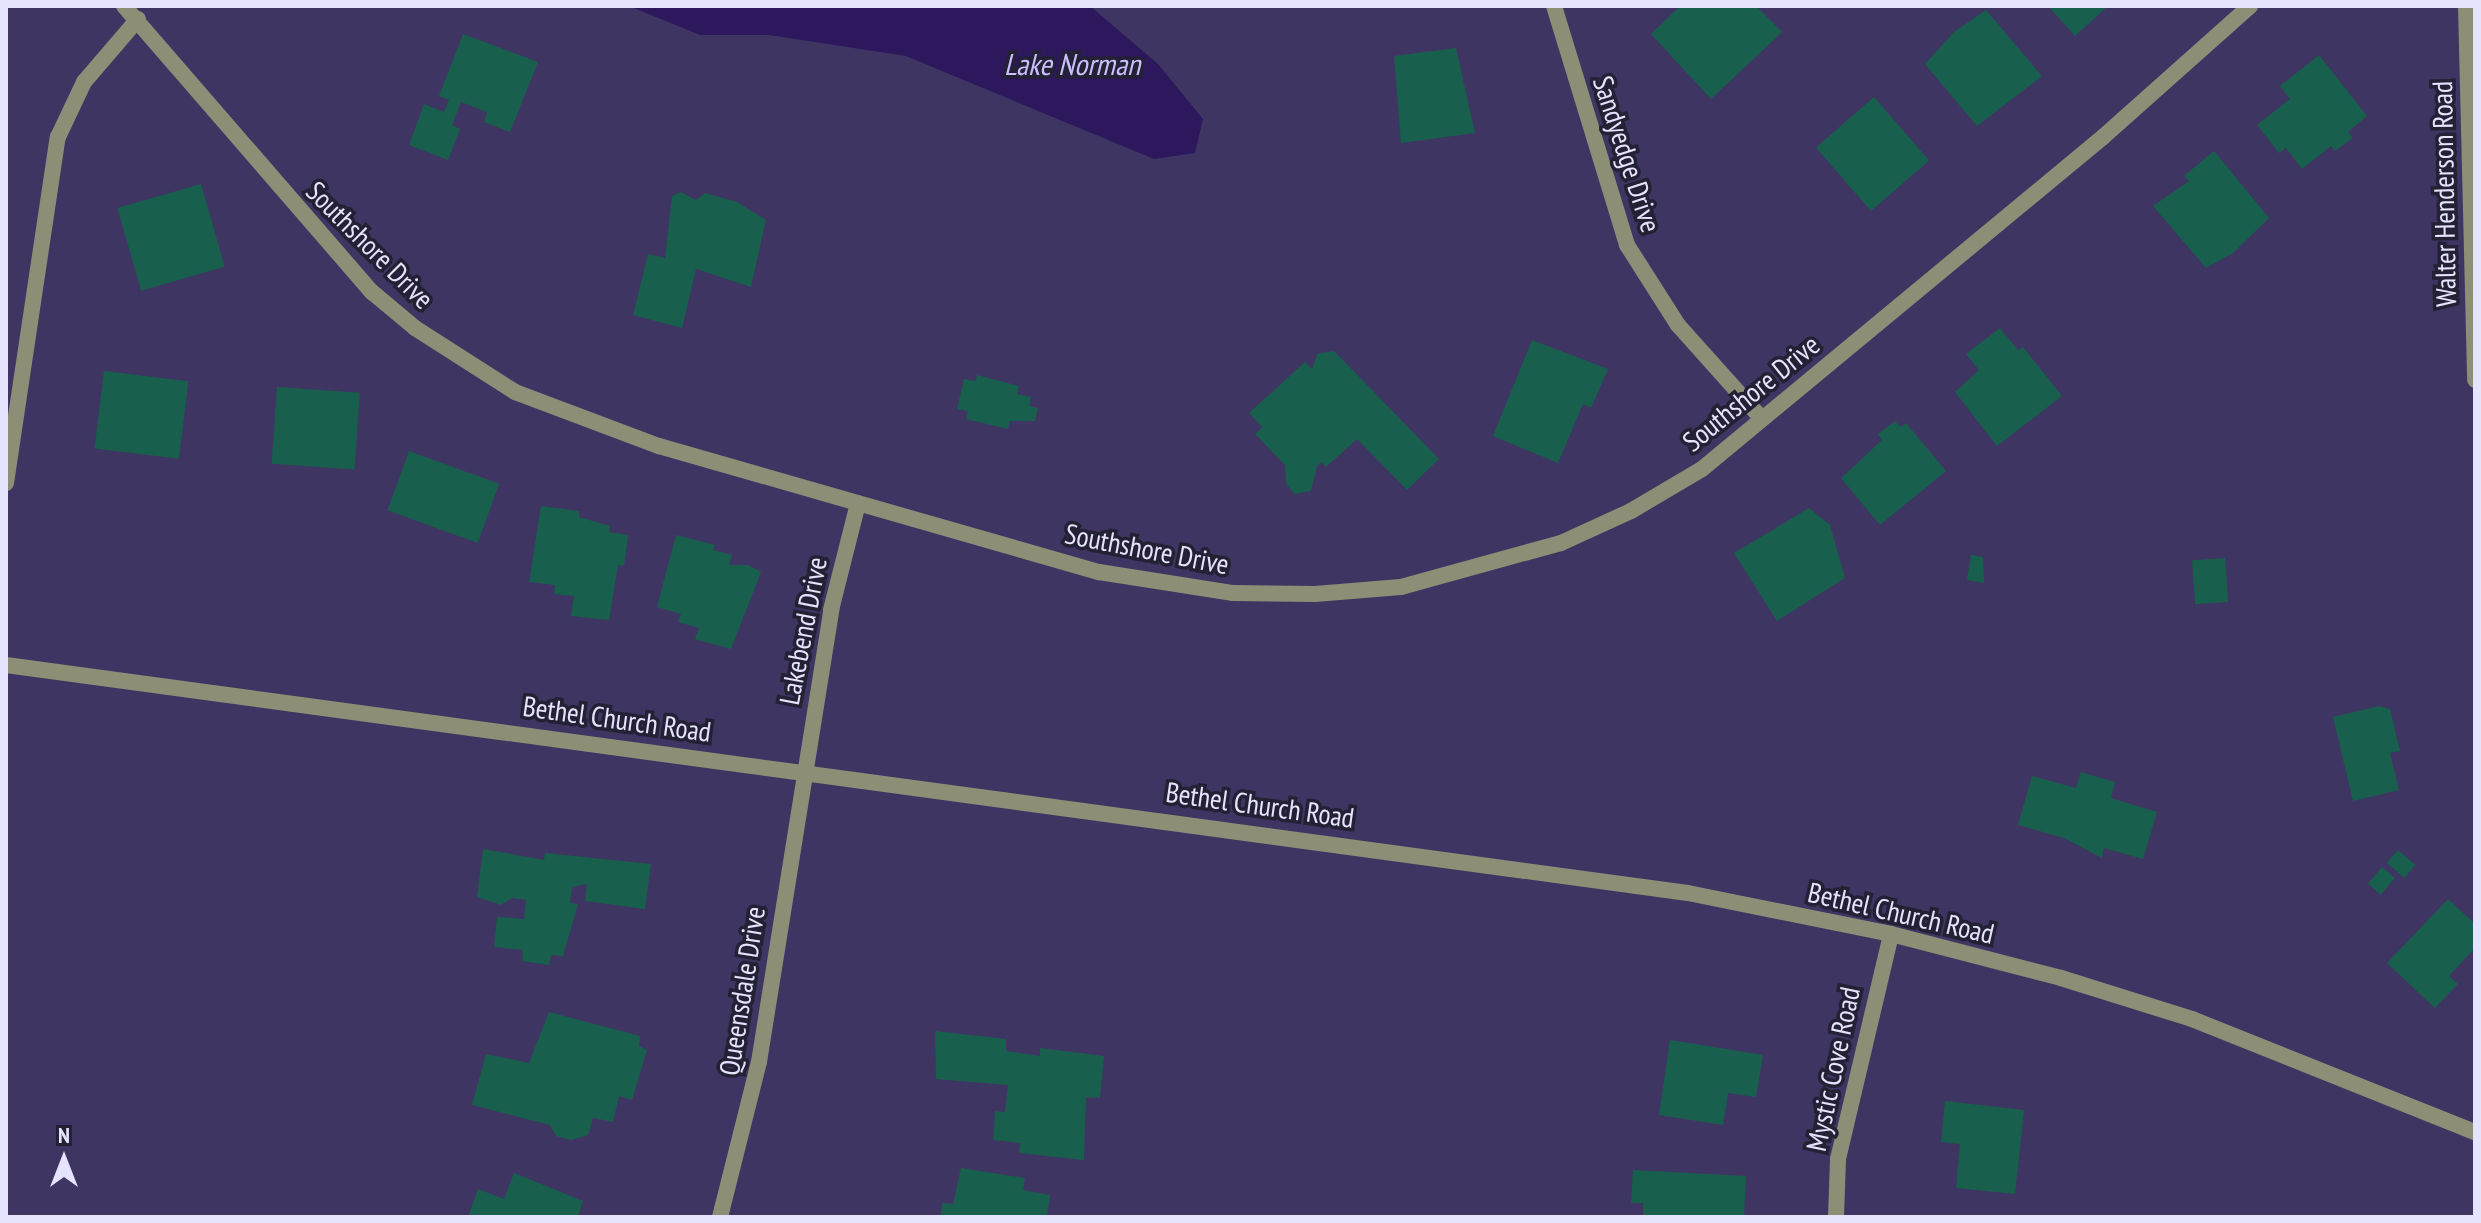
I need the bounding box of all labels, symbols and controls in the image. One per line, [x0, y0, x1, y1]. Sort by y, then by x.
water label: Lake Norman [1004, 46, 1140, 82]
street label: Sandyedge Drive [1586, 72, 1668, 236]
street label: Walter Henderson Road [2425, 81, 2463, 307]
street label: Southshore Drive [299, 174, 441, 316]
street label: Southshore Drive [1676, 328, 1826, 458]
street label: Southshore Drive [1062, 517, 1232, 581]
street label: Lakebend Drive [772, 554, 834, 708]
street label: Bethel Church Road [521, 689, 713, 749]
street label: Bethel Church Road [1164, 775, 1356, 835]
street label: Bethel Church Road [1805, 875, 1997, 951]
street label: Queensdale Drive [712, 904, 772, 1078]
street label: Mystic Cove Road [1799, 984, 1867, 1154]
north arrow [24, 1119, 104, 1199]
text: N [58, 1121, 70, 1149]

